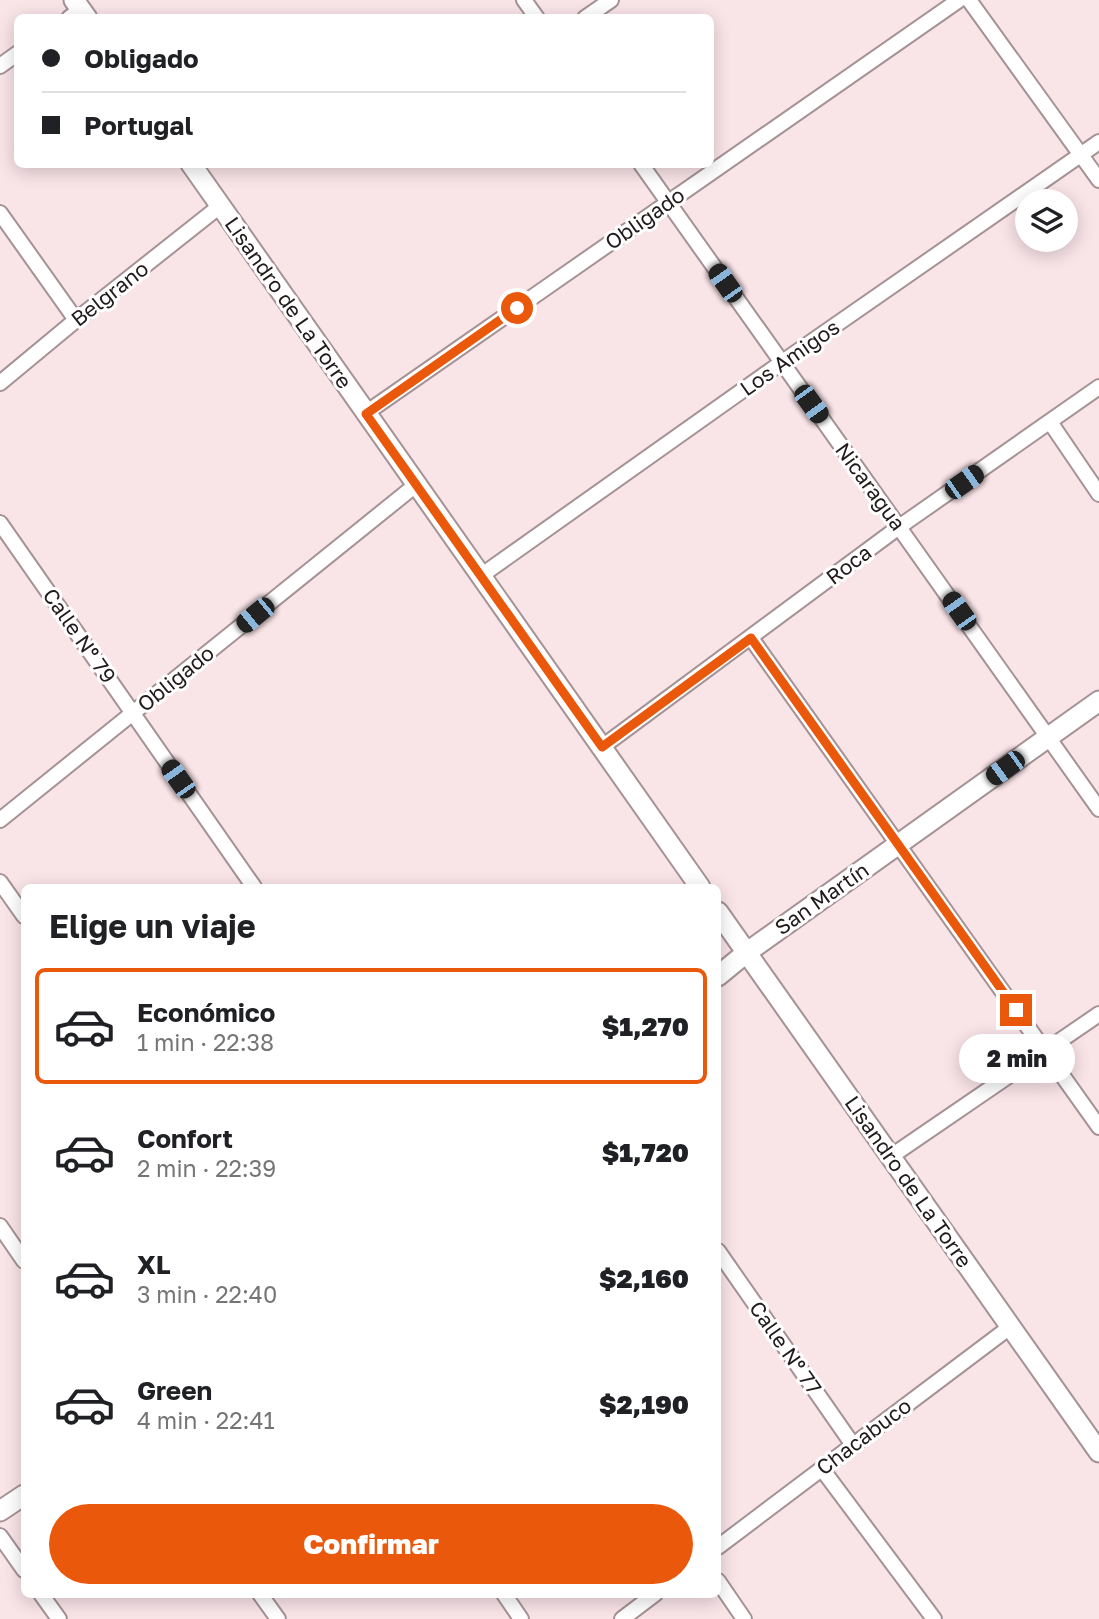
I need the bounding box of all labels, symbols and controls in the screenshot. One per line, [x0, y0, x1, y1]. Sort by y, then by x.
text: Obligado [84, 43, 199, 74]
text: Portugal [84, 110, 193, 141]
street label: Obligado [600, 181, 689, 255]
map controls [1015, 189, 1078, 252]
button: layers [1015, 189, 1078, 252]
street label: Lisandro de La Torre [220, 211, 358, 393]
street label: Belgrano [66, 255, 153, 331]
car [705, 260, 746, 306]
route start [501, 292, 533, 324]
street label: Los Amigos [735, 313, 844, 401]
car [791, 381, 832, 427]
street label: Nicaragua [830, 437, 911, 535]
car [941, 461, 988, 503]
street label: Roca [821, 539, 876, 590]
street label: Calle Nº 79 [38, 583, 122, 688]
car [939, 588, 980, 634]
car [233, 594, 278, 636]
street label: Obligado [132, 639, 219, 717]
car [982, 747, 1029, 789]
car [158, 756, 199, 802]
street label: San Martín [769, 856, 874, 940]
text: Elige un viaje [49, 907, 256, 945]
route end [1000, 994, 1032, 1026]
icon: car [53, 995, 116, 1058]
text: Económico [137, 997, 275, 1028]
text: $1,270 [602, 1011, 689, 1042]
text: 1 min · 22:38 [137, 1028, 274, 1056]
callout: 2 min [958, 1034, 1074, 1084]
text: 2 min [987, 1044, 1047, 1072]
street label: Lisandro de La Torre [840, 1090, 978, 1272]
icon: car [53, 1121, 116, 1184]
text: Confort [137, 1123, 233, 1154]
text: $1,720 [602, 1137, 689, 1168]
text: 2 min · 22:39 [137, 1154, 276, 1182]
icon: car [53, 1247, 116, 1310]
text: XL [137, 1249, 171, 1280]
text: $2,160 [599, 1263, 689, 1294]
text: 3 min · 22:40 [137, 1280, 277, 1308]
street label: Calle Nº 77 [744, 1296, 828, 1399]
icon: car [53, 1373, 116, 1436]
text: Green [137, 1375, 212, 1406]
text: $2,190 [599, 1389, 689, 1420]
street label: Chacabuco [811, 1392, 916, 1480]
text: 4 min · 22:41 [137, 1406, 275, 1434]
button: Confirmar [49, 1504, 693, 1584]

